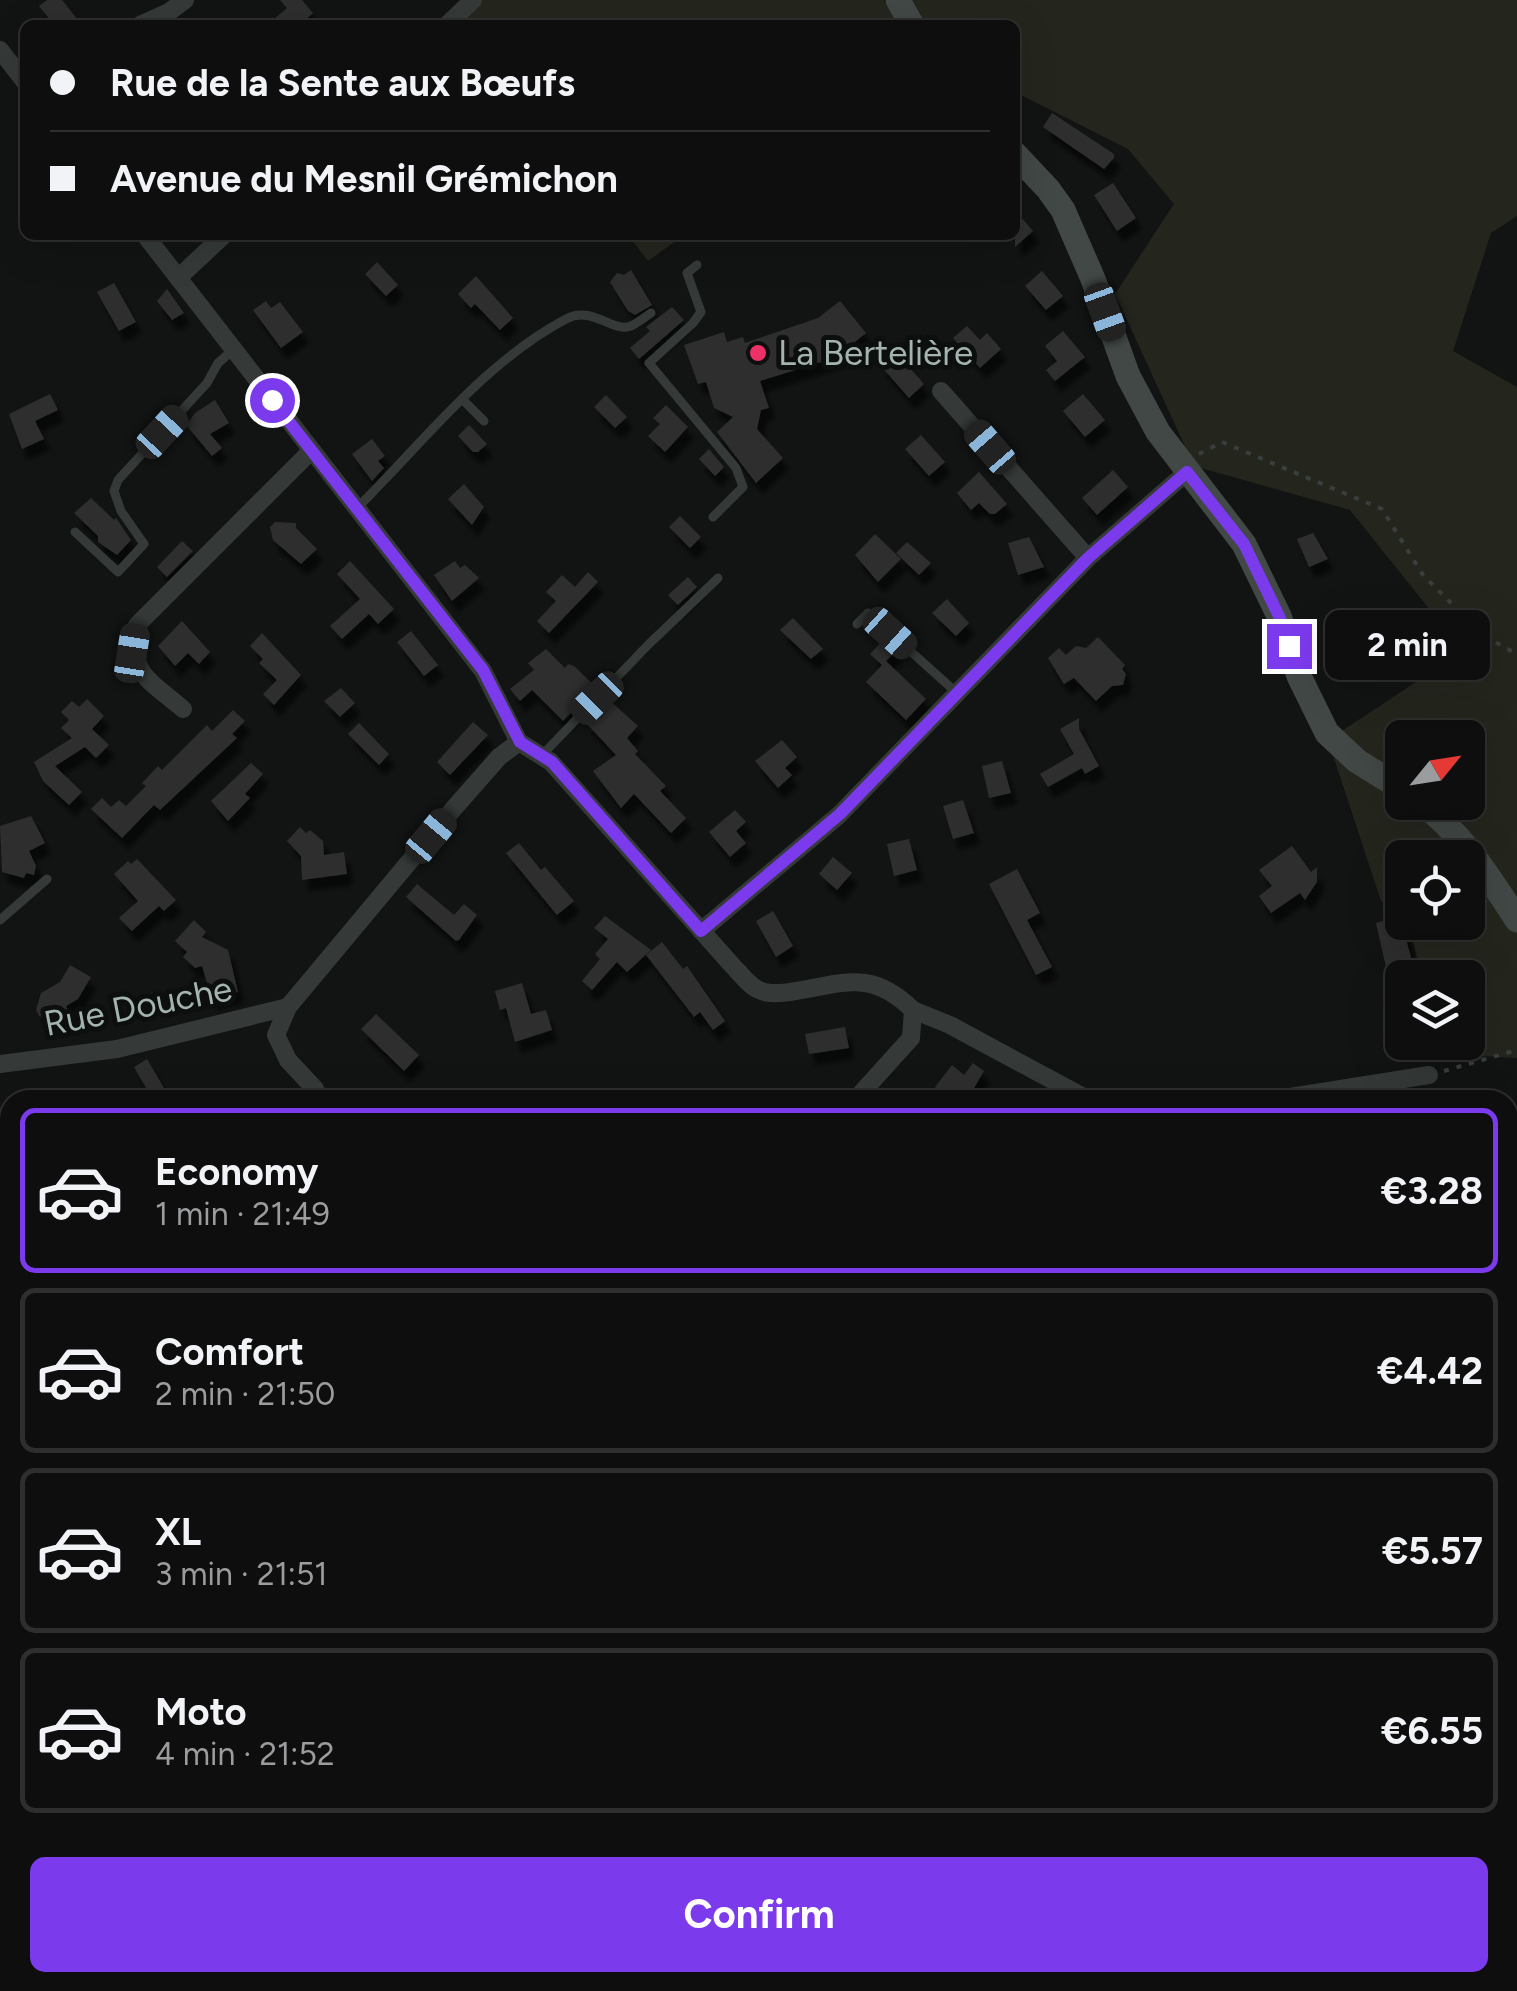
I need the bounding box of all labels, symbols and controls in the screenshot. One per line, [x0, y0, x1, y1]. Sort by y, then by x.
text: Rue de la Sente aux Bœufs [110, 60, 575, 106]
text: Avenue du Mesnil Grémichon [110, 156, 618, 202]
car [1081, 279, 1129, 345]
place label: La Bertelière [778, 332, 973, 374]
marker: La Bertelière [747, 342, 769, 364]
route start [250, 378, 295, 423]
car [131, 400, 193, 464]
car [959, 415, 1021, 479]
car [858, 602, 922, 664]
callout: 2 min [1324, 611, 1489, 681]
car [112, 621, 152, 685]
route end [1267, 624, 1312, 669]
text: 2 min [1367, 626, 1448, 664]
car [565, 666, 629, 730]
north arrow [1385, 720, 1485, 820]
map controls [1385, 720, 1485, 1060]
car [400, 803, 462, 869]
button: locate [1385, 840, 1485, 940]
button: layers [1385, 960, 1485, 1060]
street label: Rue Douche [40, 967, 236, 1045]
icon: car [35, 1146, 125, 1236]
text: Economy [155, 1149, 318, 1195]
text: €3.28 [1381, 1168, 1483, 1214]
text: 1 min · 21:49 [155, 1195, 330, 1233]
icon: car [35, 1326, 125, 1416]
text: Comfort [155, 1329, 304, 1375]
text: €4.42 [1377, 1348, 1483, 1394]
text: 2 min · 21:50 [155, 1375, 335, 1413]
icon: car [35, 1506, 125, 1596]
text: XL [155, 1509, 201, 1555]
text: €5.57 [1382, 1528, 1483, 1574]
text: 3 min · 21:51 [155, 1555, 328, 1593]
icon: car [35, 1686, 125, 1776]
text: Moto [155, 1689, 247, 1735]
text: €6.55 [1381, 1708, 1483, 1754]
text: 4 min · 21:52 [155, 1735, 335, 1773]
button: Confirm [30, 1857, 1488, 1972]

